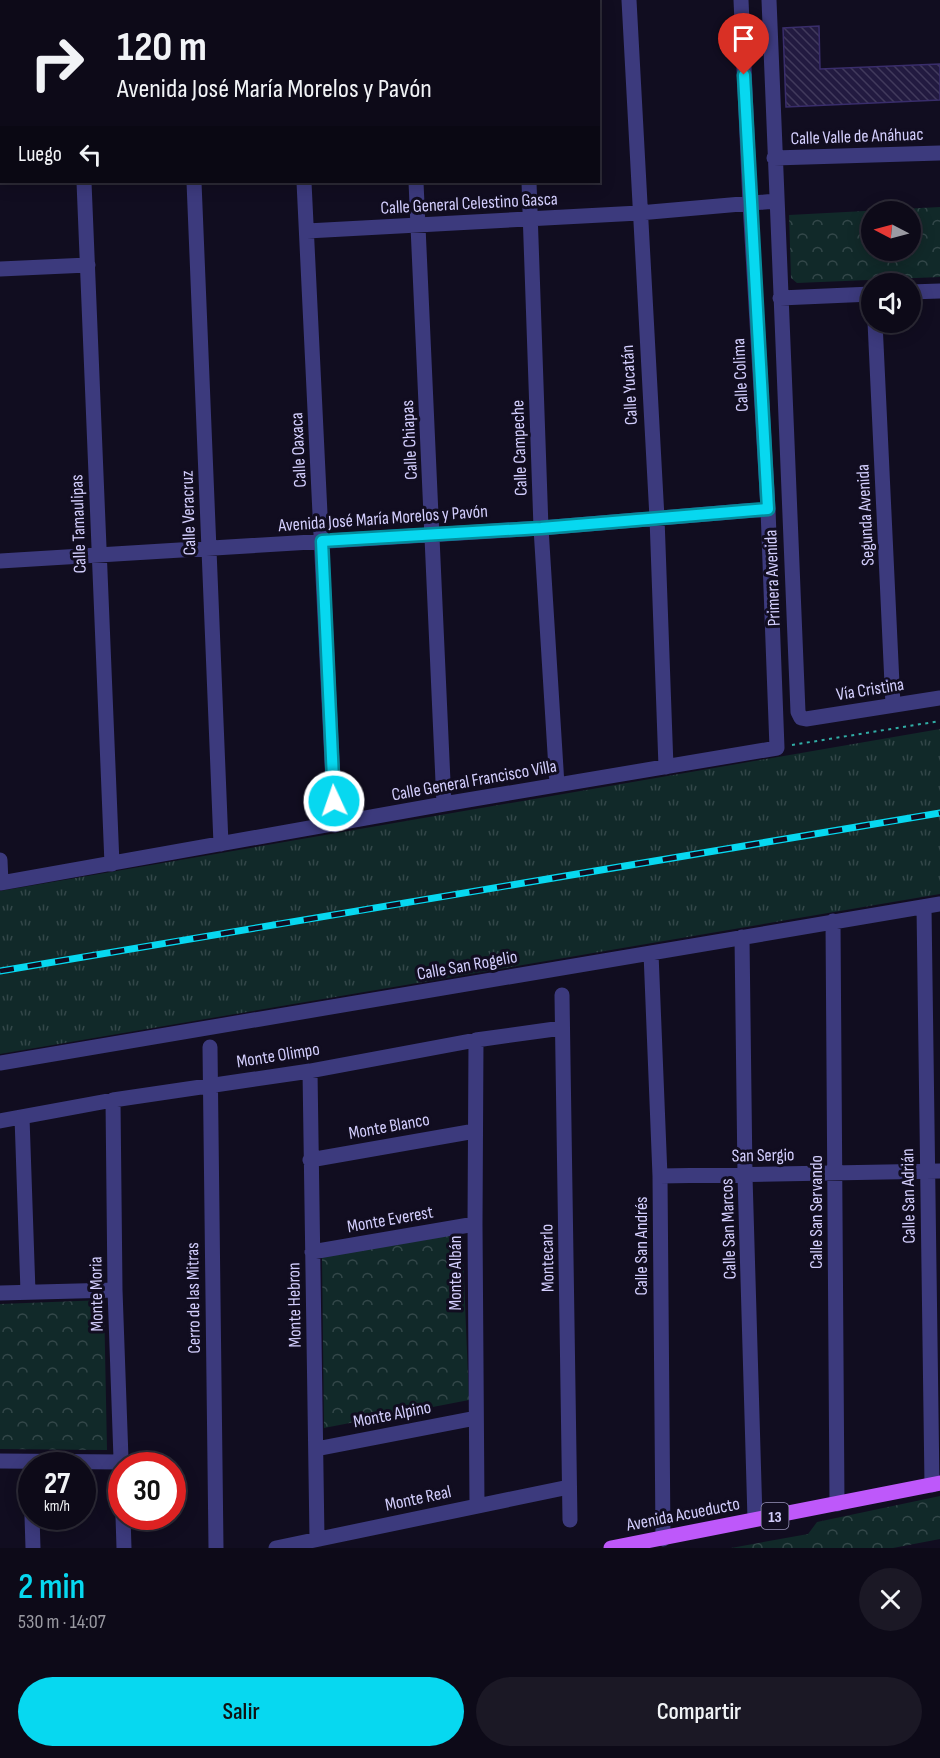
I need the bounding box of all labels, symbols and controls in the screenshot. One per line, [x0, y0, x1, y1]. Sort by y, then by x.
pin [718, 13, 769, 75]
text: 120 m [117, 22, 207, 73]
icon: arrive [727, 22, 760, 55]
icon: right [18, 24, 96, 102]
text: Avenida José María Morelos y Pavón [117, 73, 432, 105]
street label: Calle Valle de Anáhuac [790, 124, 924, 149]
icon: left [74, 138, 107, 171]
text: Luego [18, 141, 62, 168]
street label: Calle General Celestino Gasca [380, 188, 558, 219]
north arrow [861, 201, 921, 261]
map controls [861, 201, 921, 333]
button: sound [861, 273, 921, 333]
street label: Calle Colima [728, 338, 753, 412]
street label: Calle Yucatán [617, 344, 642, 426]
street label: Calle Chiapas [397, 400, 422, 480]
street label: Calle Campeche [507, 400, 532, 496]
street label: Calle Oaxaca [286, 412, 311, 488]
street label: Segunda Avenida [852, 464, 879, 566]
street label: Calle Veracruz [177, 470, 200, 556]
street label: Calle Tamaulipas [66, 474, 91, 574]
street label: Avenida José María Morelos y Pavón [277, 501, 488, 536]
street label: Primera Avenida [760, 529, 785, 627]
street label: Vía Cristina [835, 674, 906, 705]
street label: Calle General Francisco Villa [390, 756, 558, 805]
position arrow [302, 769, 366, 833]
street label: Calle San Rogelio [415, 946, 519, 985]
street label: Monte Olimpo [235, 1039, 321, 1072]
street label: Monte Blanco [347, 1109, 431, 1144]
street label: San Sergio [731, 1144, 795, 1167]
street label: Calle San Adrián [897, 1148, 920, 1244]
street label: Calle San Servando [806, 1155, 827, 1269]
street label: Calle San Marcos [716, 1178, 741, 1280]
street label: Calle San Andrés [631, 1196, 652, 1296]
street label: Monte Everest [345, 1202, 435, 1237]
street label: Montecarlo [536, 1224, 559, 1292]
street label: Monte Albán [445, 1236, 466, 1310]
street label: Cerro de las Mitras [182, 1242, 205, 1354]
street label: Monte Moria [85, 1256, 108, 1332]
street label: Monte Hebron [283, 1262, 306, 1348]
street label: Monte Alpino [351, 1397, 433, 1432]
speed limit sign: 30 [108, 1452, 186, 1530]
text: 27 [44, 1466, 70, 1502]
street label: Monte Real [383, 1481, 453, 1516]
street label: Avenida Acueducto [624, 1493, 741, 1536]
text: km/h [44, 1497, 70, 1516]
road number: 13 [762, 1503, 788, 1529]
text: 2 min [18, 1566, 85, 1609]
button: close [859, 1568, 922, 1631]
text: 530 m · 14:07 [18, 1610, 106, 1634]
button: Salir [18, 1677, 464, 1746]
button: Compartir [476, 1677, 922, 1746]

